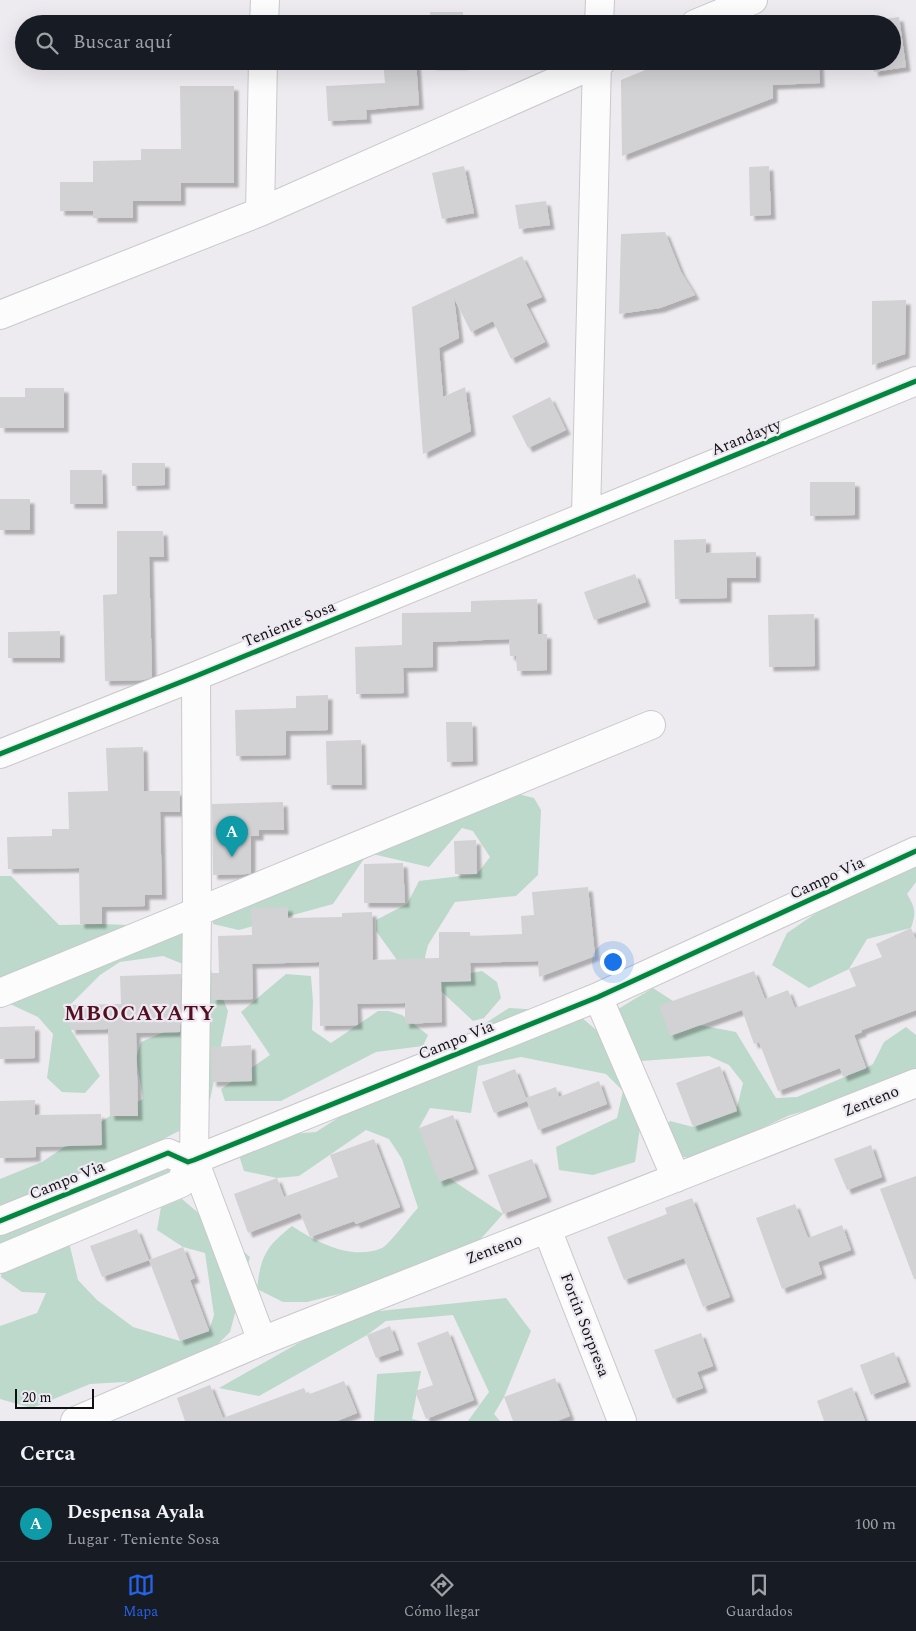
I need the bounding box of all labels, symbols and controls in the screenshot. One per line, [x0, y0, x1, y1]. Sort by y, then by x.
search box [15, 15, 901, 70]
text: Buscar aquí [73, 28, 172, 57]
icon: search [33, 29, 61, 57]
street label: Arandayty [707, 412, 786, 462]
street label: Teniente Sosa [239, 594, 339, 654]
pin: A [216, 816, 248, 857]
street label: Campo Via [786, 850, 868, 906]
your location [600, 949, 626, 975]
district label: MBOCAYATY [64, 998, 216, 1030]
street label: Campo Via [415, 1014, 498, 1066]
street label: Zenteno [839, 1079, 903, 1123]
street label: Campo Via [26, 1154, 109, 1206]
street label: Zenteno [462, 1227, 526, 1271]
street label: Fortin Sorpresa [554, 1269, 616, 1381]
scale bar [15, 1386, 94, 1409]
text: 20 m [22, 1387, 52, 1408]
text: Cerca [20, 1438, 75, 1470]
text: Despensa Ayala [67, 1498, 204, 1527]
text: A [30, 1512, 42, 1536]
text: 100 m [854, 1512, 896, 1536]
text: Lugar · Teniente Sosa [67, 1527, 219, 1551]
tab: Mapa [123, 1571, 158, 1622]
tab: Cómo llegar [404, 1571, 480, 1622]
tab: Guardados [726, 1571, 793, 1622]

